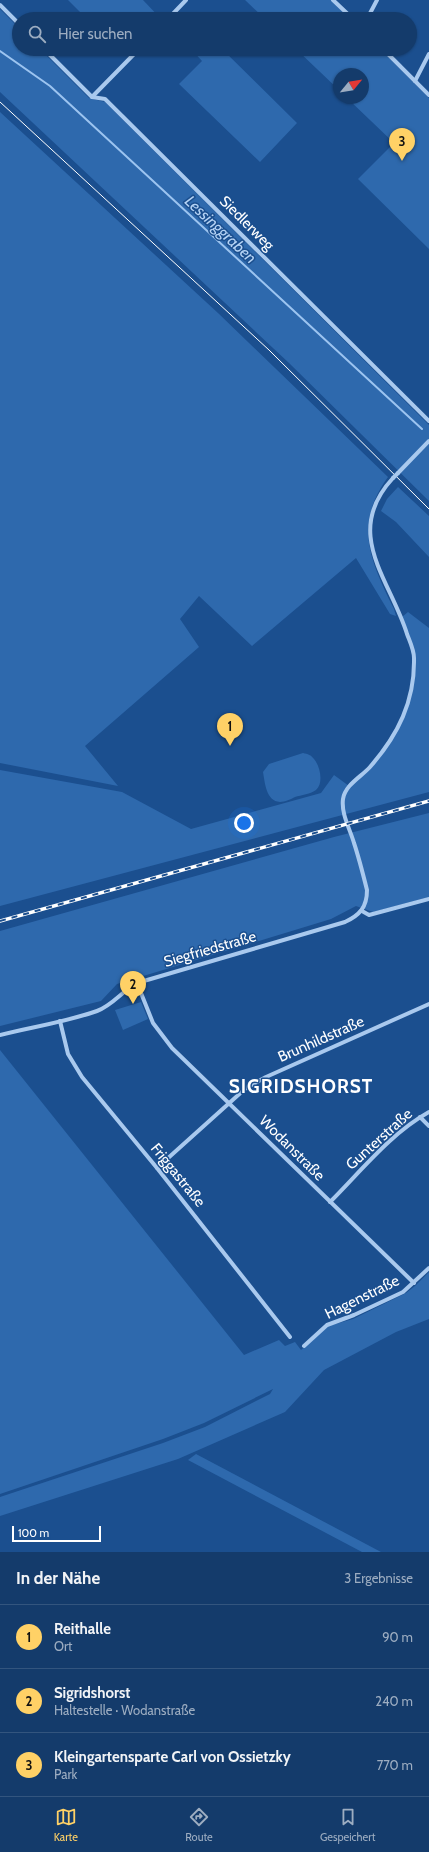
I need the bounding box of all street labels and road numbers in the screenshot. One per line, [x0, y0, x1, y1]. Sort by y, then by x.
street label: Siedlerweg [216, 192, 278, 254]
street label: Siegfriedstraße [162, 927, 259, 971]
street label: Brunhildstraße [275, 1012, 367, 1066]
street label: Gunterstraße [342, 1104, 416, 1173]
street label: Wodanstraße [256, 1112, 329, 1185]
street label: Friggastraße [147, 1140, 209, 1211]
street label: Hagenstraße [322, 1271, 402, 1323]

